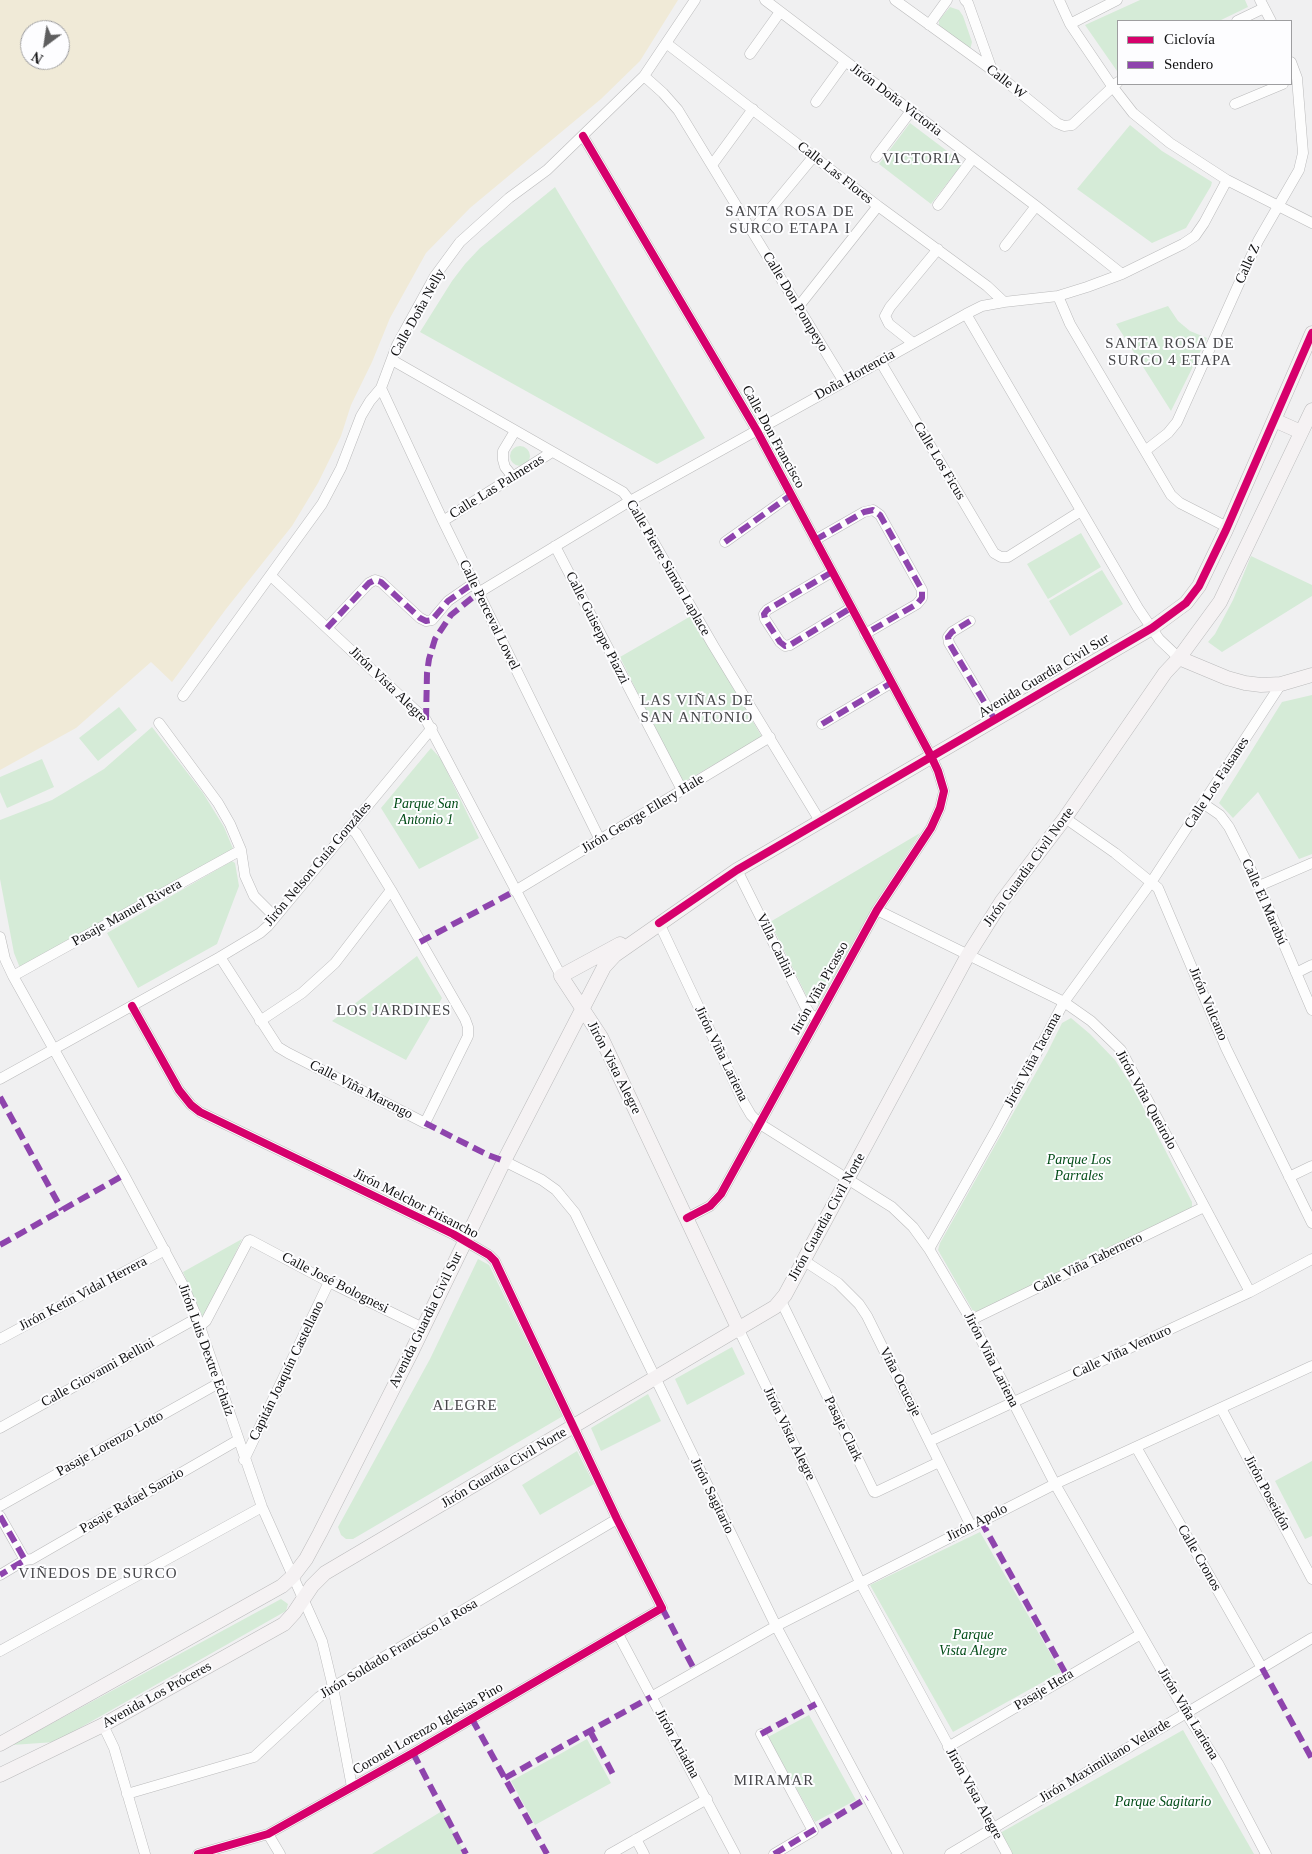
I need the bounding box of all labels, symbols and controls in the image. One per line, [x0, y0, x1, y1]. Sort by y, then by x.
north arrow [20, 20, 70, 70]
legend [1117, 20, 1292, 85]
text: Ciclovía [1164, 31, 1215, 47]
text: N [29, 48, 46, 66]
text: Sendero [1164, 56, 1213, 72]
street label: Jirón Doña Victoria [847, 60, 945, 140]
street label: Calle W [983, 61, 1029, 103]
street label: Calle Las Flores [794, 138, 876, 208]
district label: VICTORIA [881, 150, 963, 168]
district label: SANTA ROSA DE SURCO ETAPA I [724, 203, 856, 238]
street label: Calle Z [1232, 242, 1264, 286]
street label: Calle Don Pompeyo [759, 249, 831, 355]
street label: Calle Doña Nelly [387, 266, 449, 360]
district label: SANTA ROSA DE SURCO 4 ETAPA [1104, 335, 1236, 370]
street label: Doña Hortencia [812, 346, 898, 404]
street label: Calle Don Francisco [738, 383, 808, 491]
street label: Calle Los Ficus [909, 419, 969, 503]
street label: Calle Las Palmeras [447, 451, 547, 523]
street label: Calle Pierre Simón Laplace [622, 497, 714, 639]
street label: Calle Perceval Lowel [455, 557, 523, 673]
street label: Calle Guiseppe Piazzi [561, 569, 633, 687]
street label: Avenida Guardia Civil Sur [976, 630, 1112, 722]
street label: Jirón Vista Alegre [346, 644, 430, 726]
district label: LAS VIÑAS DE SAN ANTONIO [639, 692, 755, 727]
street label: Calle Los Faisanes [1181, 734, 1253, 832]
street label: Jirón George Ellery Hale [579, 771, 707, 857]
park label: Parque San Antonio 1 [393, 796, 459, 829]
street label: Jirón Nelson Guía Gonzáles [261, 798, 375, 930]
street label: Jirón Guardia Civil Norte [980, 804, 1078, 930]
street label: Calle El Marabú [1238, 856, 1290, 948]
street label: Pasaje Manuel Rivera [69, 876, 185, 950]
street label: Villa Carlini [752, 911, 798, 981]
street label: Jirón Viña Picasso [788, 939, 852, 1037]
street label: Jirón Vulcano [1185, 965, 1231, 1043]
district label: LOS JARDINES [335, 1002, 453, 1020]
street label: Jirón Viña Lariena [691, 1004, 751, 1104]
street label: Jirón Viña Tacama [1001, 1010, 1065, 1110]
street label: Jirón Vista Alegre [583, 1019, 645, 1117]
street label: Jirón Viña Queirolo [1112, 1047, 1180, 1153]
street label: Calle Viña Marengo [307, 1057, 415, 1123]
street label: Jirón Guardia Civil Norte [785, 1150, 869, 1284]
park label: Parque Los Parrales [1047, 1152, 1111, 1184]
street label: Jirón Melchor Frisancho [351, 1165, 481, 1243]
street label: Calle Viña Tabernero [1031, 1229, 1145, 1297]
street label: Calle José Bolognesi [279, 1249, 391, 1317]
street label: Avenida Guardia Civil Sur [386, 1249, 466, 1391]
street label: Jirón Ketín Vidal Herrera [16, 1253, 150, 1335]
street label: Jirón Luis Dextre Echaíz [174, 1282, 238, 1418]
street label: Capitán Joaquín Castellano [246, 1298, 328, 1444]
street label: Jirón Viña Lariena [960, 1310, 1022, 1410]
street label: Calle Viña Venturo [1070, 1322, 1174, 1382]
street label: Calle Giovanni Bellini [38, 1335, 158, 1411]
street label: Viña Ocucaje [875, 1344, 925, 1420]
street label: Jirón Vista Alegre [759, 1385, 819, 1483]
street label: Pasaje Clark [820, 1394, 866, 1464]
district label: ALEGRE [432, 1397, 498, 1415]
street label: Pasaje Lorenzo Lotto [54, 1408, 166, 1480]
street label: Jirón Guardia Civil Norte [438, 1424, 570, 1512]
street label: Jirón Poseidón [1240, 1452, 1294, 1534]
street label: Jirón Sagitario [686, 1455, 738, 1537]
street label: Pasaje Rafael Sanzio [77, 1464, 187, 1538]
street label: Jirón Apolo [944, 1500, 1010, 1546]
street label: Calle Cronos [1173, 1522, 1225, 1594]
district label: VIÑEDOS DE SURCO [16, 1565, 180, 1583]
street label: Jirón Soldado Francisco la Rosa [317, 1595, 481, 1703]
park label: Parque Vista Alegre [939, 1627, 1007, 1660]
street label: Avenida Los Próceres [99, 1658, 215, 1732]
street label: Jirón Viña Lariena [1154, 1665, 1222, 1763]
street label: Pasaje Hera [1011, 1666, 1077, 1714]
street label: Coronel Lorenzo Iglesias Pino [350, 1679, 506, 1779]
street label: Jirón Ariadna [651, 1706, 703, 1782]
street label: Jirón Maximiliano Velarde [1036, 1715, 1174, 1807]
street label: Jirón Vista Alegre [942, 1745, 1006, 1843]
district label: MIRAMAR [733, 1772, 815, 1790]
park label: Parque Sagitario [1115, 1794, 1211, 1810]

